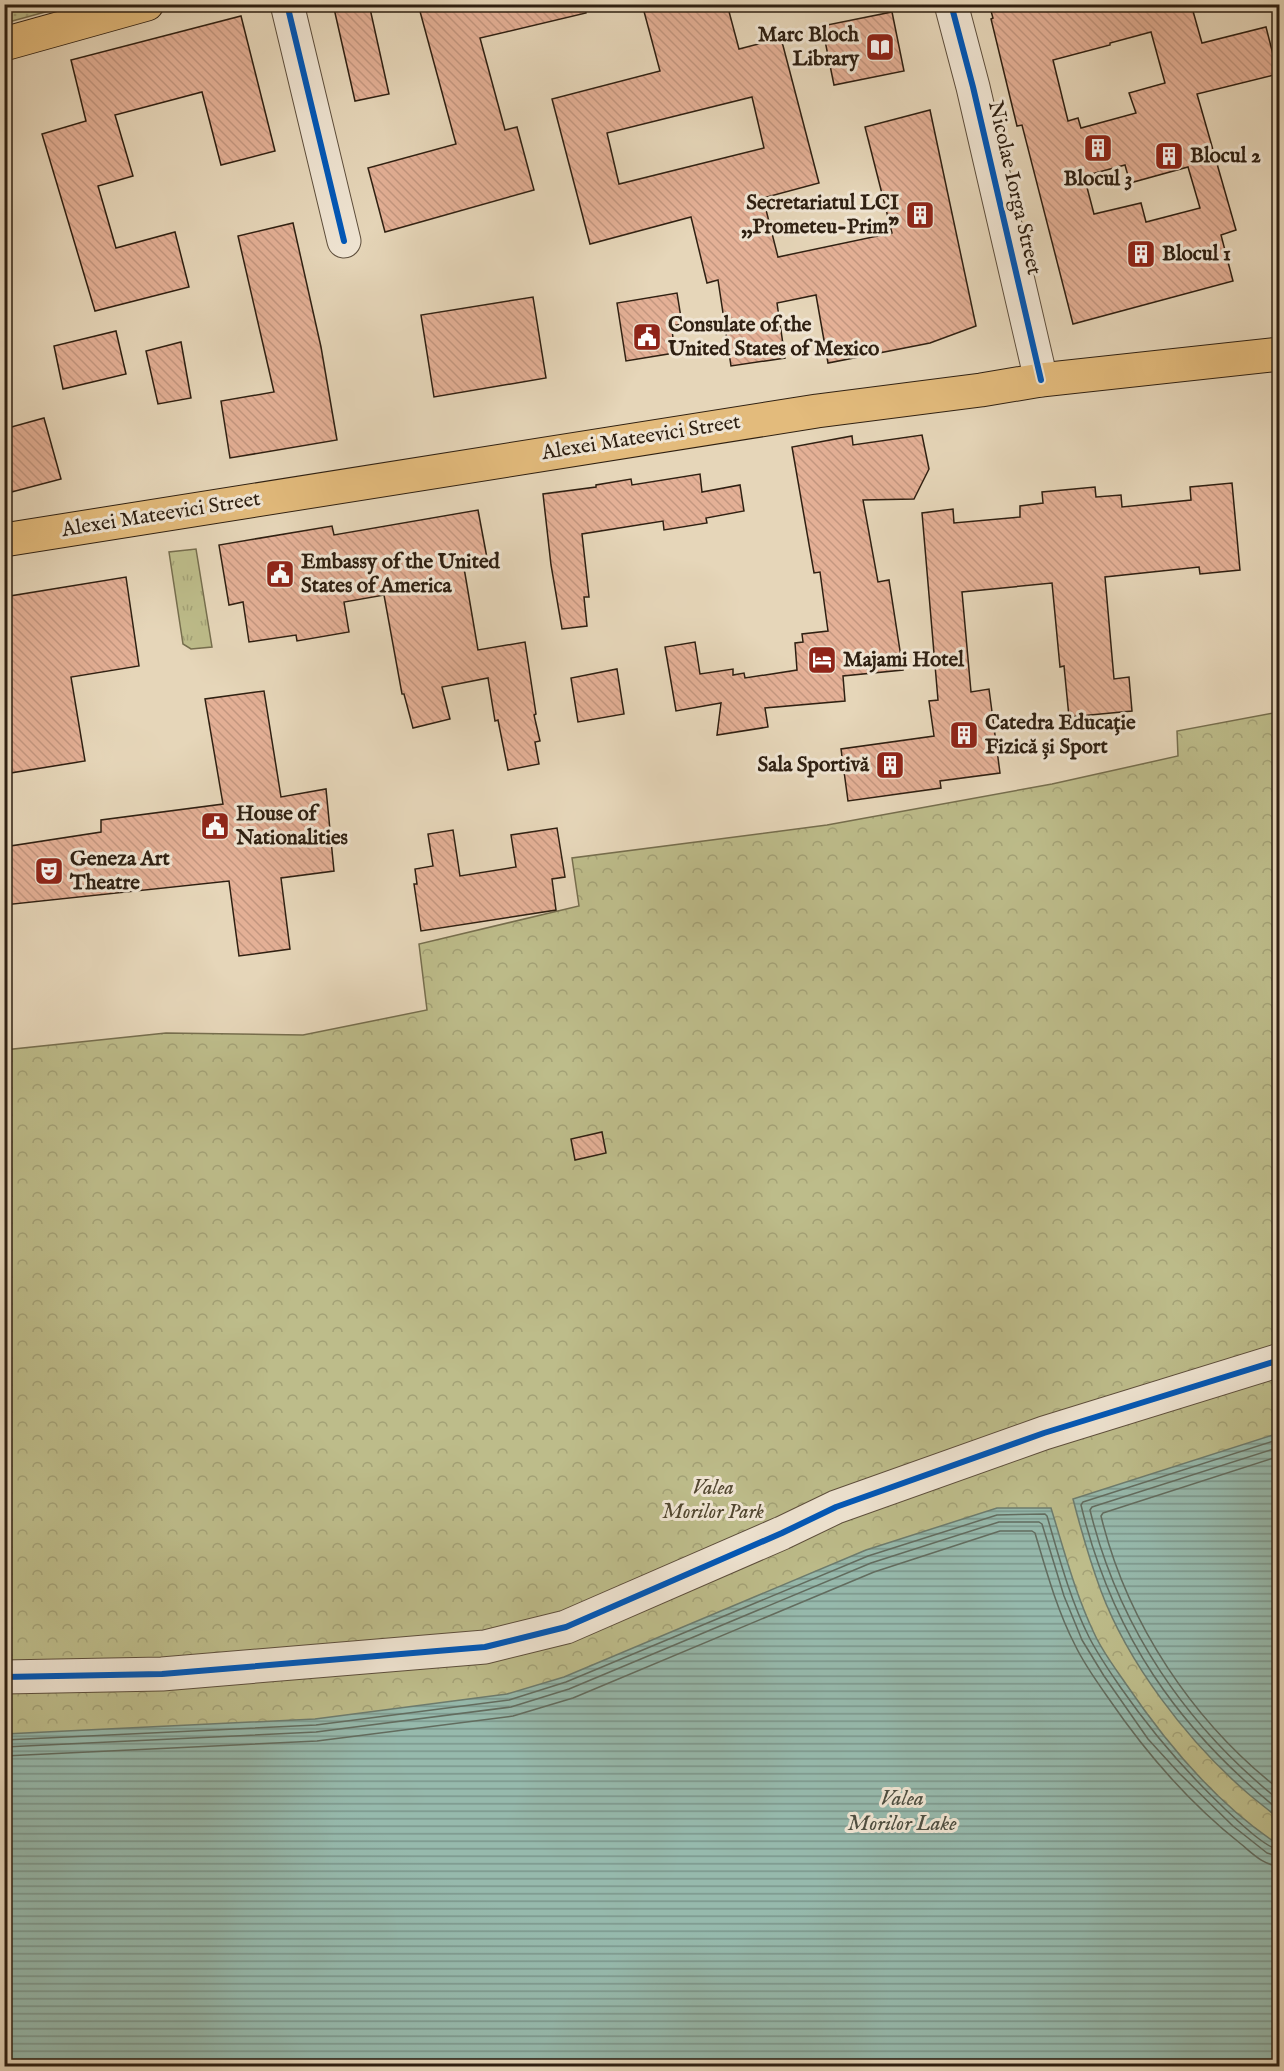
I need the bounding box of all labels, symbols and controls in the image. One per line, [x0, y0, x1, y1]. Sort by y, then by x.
place label: Marc Bloch Library [758, 22, 860, 73]
library icon: Marc Bloch Library [864, 31, 896, 63]
street label: Nicolae Iorga Street [981, 98, 1047, 278]
building icon: Blocul 3 [1082, 132, 1114, 164]
building icon: Blocul 2 [1153, 140, 1185, 172]
place label: Blocul 2 [1190, 143, 1261, 170]
place label: Blocul 3 [1064, 166, 1132, 193]
place label: Secretariatul LCI ,,Prometeu-Prim" [741, 190, 900, 241]
building icon: Secretariatul LCI ,,Prometeu-Prim" [904, 199, 936, 231]
building icon: Blocul 1 [1125, 238, 1157, 270]
place label: Blocul 1 [1162, 241, 1231, 268]
place label: Consulate of the United States of Mexico [667, 312, 880, 363]
public building icon: Consulate of the United States of Mexico [631, 321, 663, 353]
street label: Alexei Mateevici Street [539, 409, 742, 467]
street label: Alexei Mateevici Street [59, 486, 262, 544]
place label: Embassy of the United States of America [301, 549, 501, 600]
public building icon: Embassy of the United States of America [264, 558, 296, 590]
hotel icon: Majami Hotel [806, 644, 838, 676]
place label: Majami Hotel [843, 647, 965, 674]
place label: Catedra Educație Fizică și Sport [985, 710, 1136, 761]
building icon: Catedra Educație Fizică și Sport [948, 719, 980, 751]
building icon: Sala Sportivă [874, 749, 906, 781]
place label: Sala Sportivă [758, 752, 870, 779]
place label: House of Nationalities [235, 801, 348, 852]
public building icon: House of Nationalities [199, 810, 231, 842]
place label: Geneza Art Theatre [69, 846, 170, 897]
theatre icon: Geneza Art Theatre [33, 855, 65, 887]
park label: Valea Morilor Park [662, 1475, 765, 1526]
water label: Valea Morilor Lake [847, 1785, 957, 1838]

